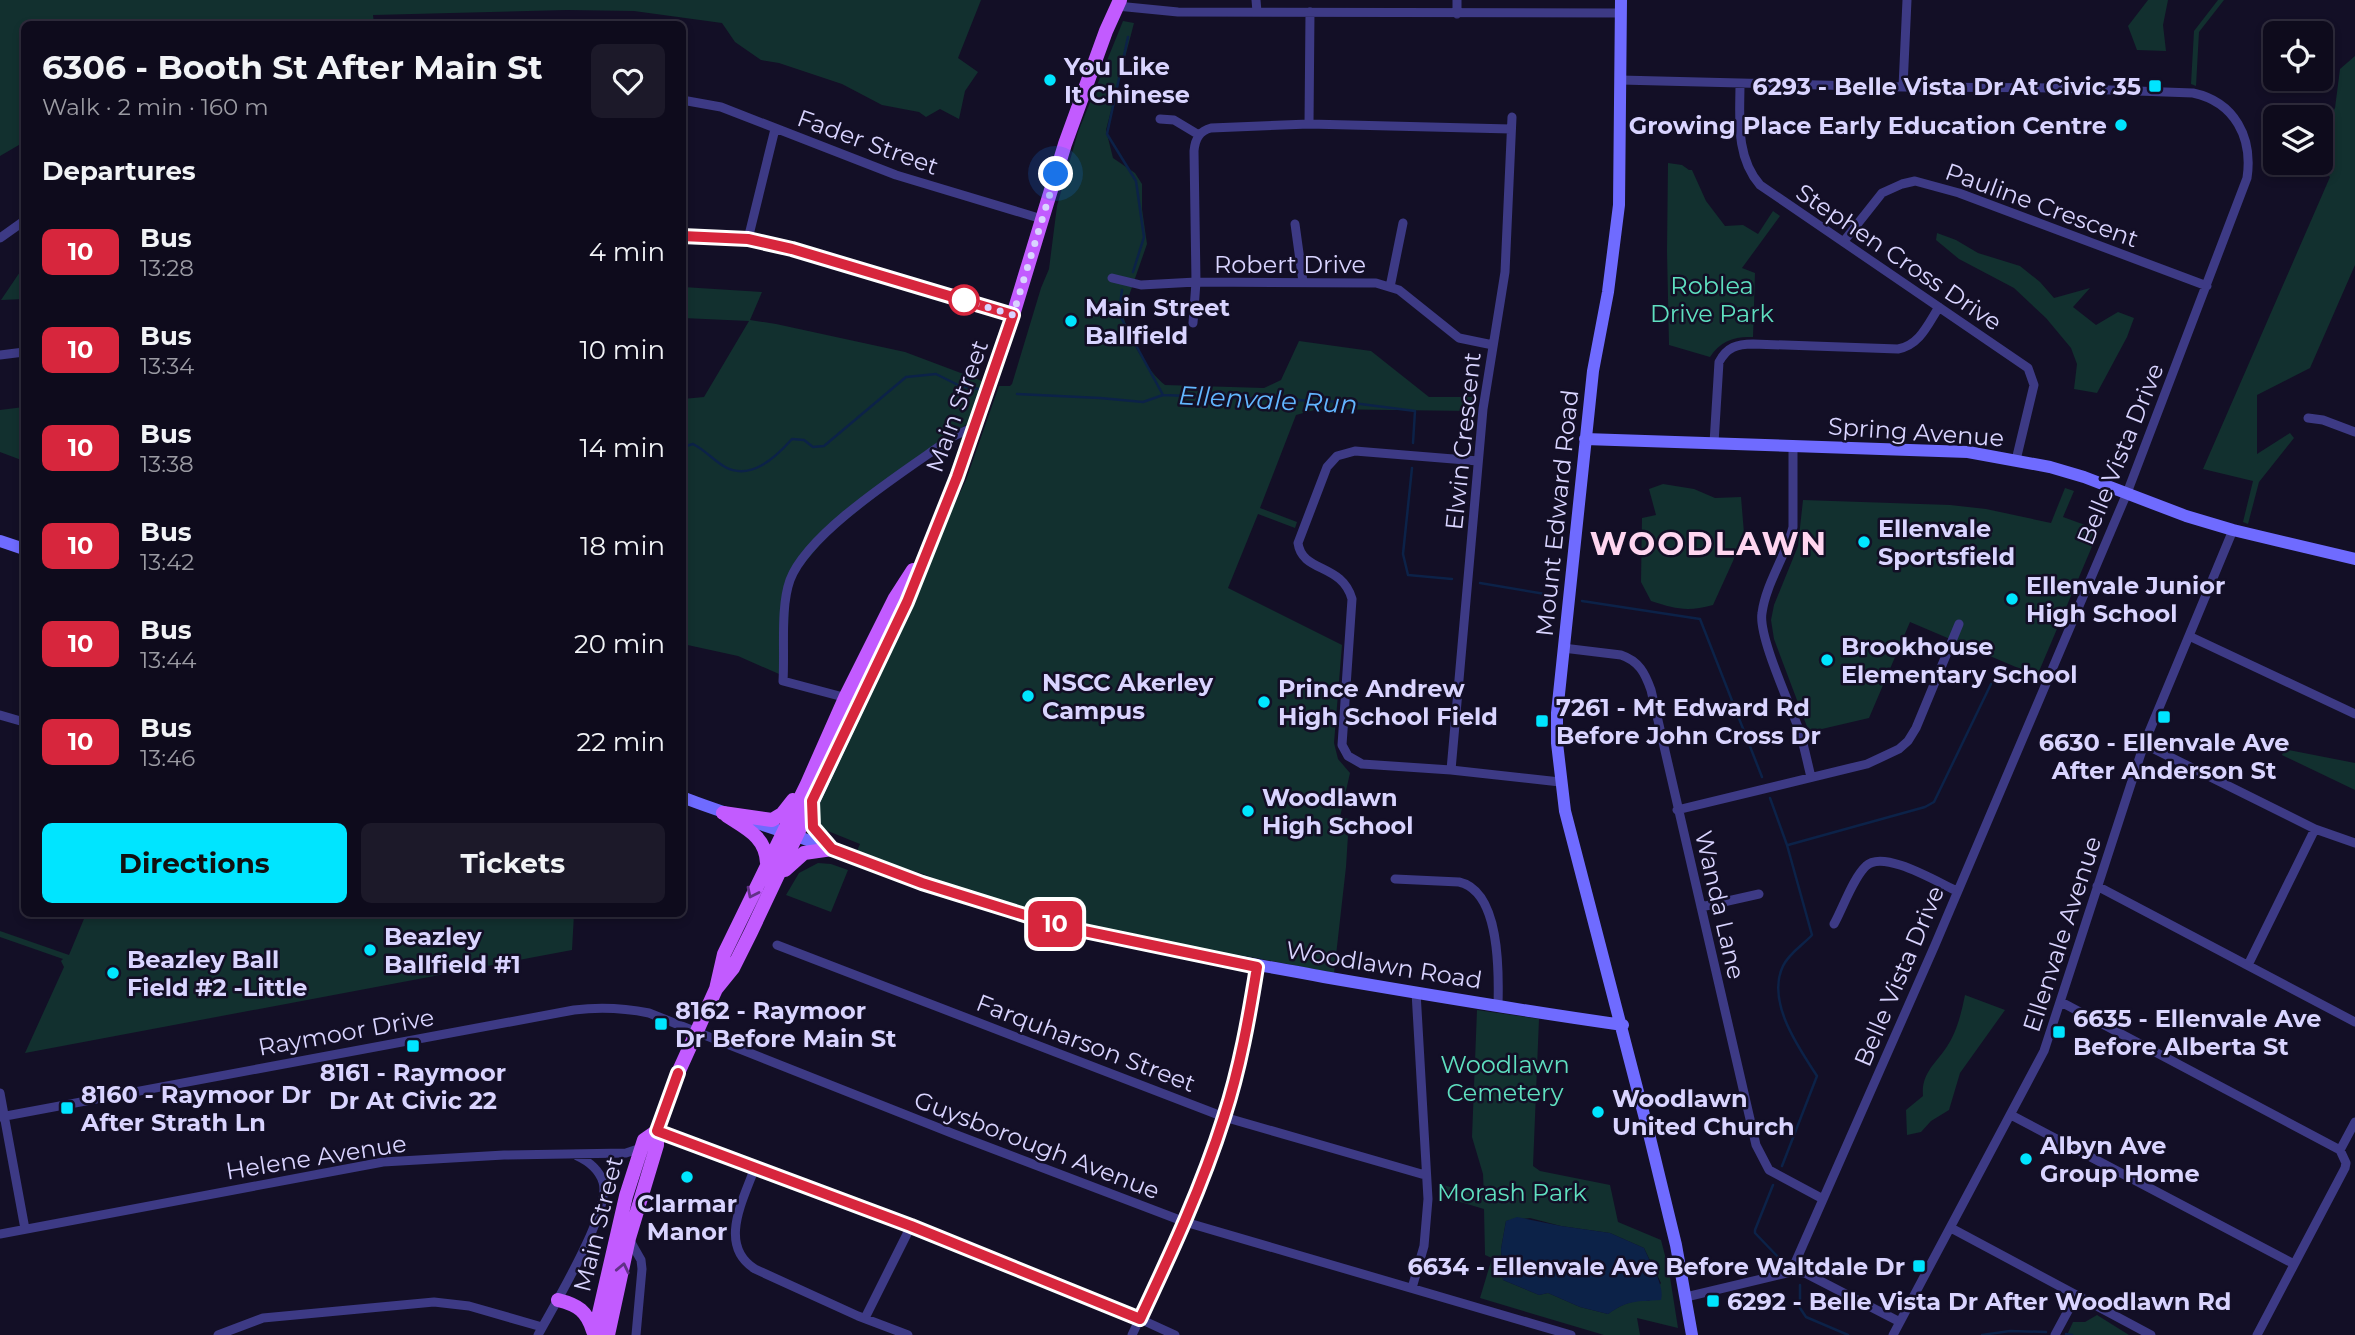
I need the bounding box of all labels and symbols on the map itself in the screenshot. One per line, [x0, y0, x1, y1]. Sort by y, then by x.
place label: You Like It Chinese [1063, 52, 1190, 109]
marker: You Like It Chinese [1042, 72, 1058, 88]
place label: 6293 - Belle Vista Dr At Civic 35 [1752, 72, 2141, 101]
marker: 6293 - Belle Vista Dr At Civic 35 [2147, 78, 2163, 94]
street label: Fader Street [793, 103, 943, 181]
place label: Growing Place Early Education Centre [1629, 111, 2107, 140]
marker: Growing Place Early Education Centre [2113, 117, 2129, 133]
your location [1038, 156, 1073, 191]
street label: Pauline Crescent [1941, 157, 2143, 253]
street label: Stephen Cross Drive [1791, 177, 2007, 337]
street label: Robert Drive [1214, 250, 1366, 279]
park label: Roblea Drive Park [1650, 271, 1775, 328]
unlabelled marker [949, 285, 979, 315]
place label: Main Street Ballfield [1085, 293, 1231, 350]
marker: Main Street Ballfield [1063, 313, 1079, 329]
street label: Main Street [920, 336, 994, 476]
street label: Elwin Crescent [1439, 350, 1487, 531]
street label: Belle Vista Drive [2070, 359, 2170, 549]
water label: Ellenvale Run [1178, 379, 1358, 421]
street label: Mount Edward Road [1530, 388, 1584, 638]
street label: Spring Avenue [1827, 411, 2005, 453]
place label: Ellenvale Sportsfield [1878, 514, 2015, 571]
district label: WOODLAWN [1590, 524, 1828, 563]
marker: Ellenvale Sportsfield [1856, 534, 1872, 550]
place label: Ellenvale Junior High School [2026, 571, 2225, 628]
marker: Ellenvale Junior High School [2004, 591, 2020, 607]
place label: Brookhouse Elementary School [1841, 632, 2078, 689]
marker: Brookhouse Elementary School [1819, 652, 1835, 668]
place label: NSCC Akerley Campus [1042, 668, 1214, 725]
place label: Prince Andrew High School Field [1278, 674, 1498, 731]
marker: NSCC Akerley Campus [1020, 688, 1036, 704]
place label: 7261 - Mt Edward Rd Before John Cross Dr [1556, 693, 1821, 750]
marker: Prince Andrew High School Field [1256, 694, 1272, 710]
marker: 6630 - Ellenvale Ave After Anderson St [2156, 709, 2172, 725]
marker: 7261 - Mt Edward Rd Before John Cross Dr [1534, 713, 1550, 729]
place label: 6630 - Ellenvale Ave After Anderson St [2039, 728, 2289, 785]
place label: Woodlawn High School [1262, 783, 1414, 840]
marker: Woodlawn High School [1240, 803, 1256, 819]
street label: Wanda Lane [1689, 828, 1751, 982]
street label: Ellenvale Avenue [2017, 833, 2107, 1035]
street label: Belle Vista Drive [1848, 881, 1950, 1071]
one-way arrow [747, 886, 761, 898]
line badge: 10 [1024, 901, 1086, 947]
place label: Beazley Ballfield #1 [384, 922, 521, 979]
street label: Woodlawn Road [1284, 935, 1484, 995]
marker: Beazley Ballfield #1 [362, 942, 378, 958]
place label: Beazley Ball Field #2 -Little [127, 945, 308, 1002]
marker: Beazley Ball Field #2 -Little [105, 965, 121, 981]
street label: Farquharson Street [972, 988, 1200, 1098]
place label: 8162 - Raymoor Dr Before Main St [675, 996, 897, 1053]
street label: Raymoor Drive [256, 1002, 436, 1062]
place label: 6635 - Ellenvale Ave Before Alberta St [2073, 1004, 2321, 1061]
marker: 8162 - Raymoor Dr Before Main St [653, 1016, 669, 1032]
marker: 6635 - Ellenvale Ave Before Alberta St [2051, 1024, 2067, 1040]
marker: 8161 - Raymoor Dr At Civic 22 [405, 1038, 421, 1054]
park label: Woodlawn Cemetery [1440, 1050, 1570, 1107]
place label: 8161 - Raymoor Dr At Civic 22 [320, 1058, 506, 1115]
place label: 8160 - Raymoor Dr After Strath Ln [80, 1080, 311, 1137]
place label: Woodlawn United Church [1612, 1084, 1795, 1141]
street label: Guysborough Avenue [910, 1085, 1164, 1205]
marker: 8160 - Raymoor Dr After Strath Ln [59, 1100, 75, 1116]
marker: Woodlawn United Church [1590, 1104, 1606, 1120]
street label: Helene Avenue [224, 1128, 408, 1186]
place label: Albyn Ave Group Home [2039, 1131, 2200, 1188]
marker: Albyn Ave Group Home [2018, 1151, 2034, 1167]
street label: Main Street [567, 1153, 629, 1295]
marker: Clarmar Manor [679, 1169, 695, 1185]
park label: Morash Park [1437, 1178, 1588, 1207]
place label: Clarmar Manor [637, 1189, 737, 1246]
place label: 6634 - Ellenvale Ave Before Waltdale Dr [1408, 1252, 1905, 1281]
marker: 6634 - Ellenvale Ave Before Waltdale Dr [1911, 1258, 1927, 1274]
one-way arrow [614, 1262, 629, 1274]
place label: 6292 - Belle Vista Dr After Woodlawn Rd [1727, 1287, 2231, 1316]
marker: 6292 - Belle Vista Dr After Woodlawn Rd [1705, 1293, 1721, 1309]

